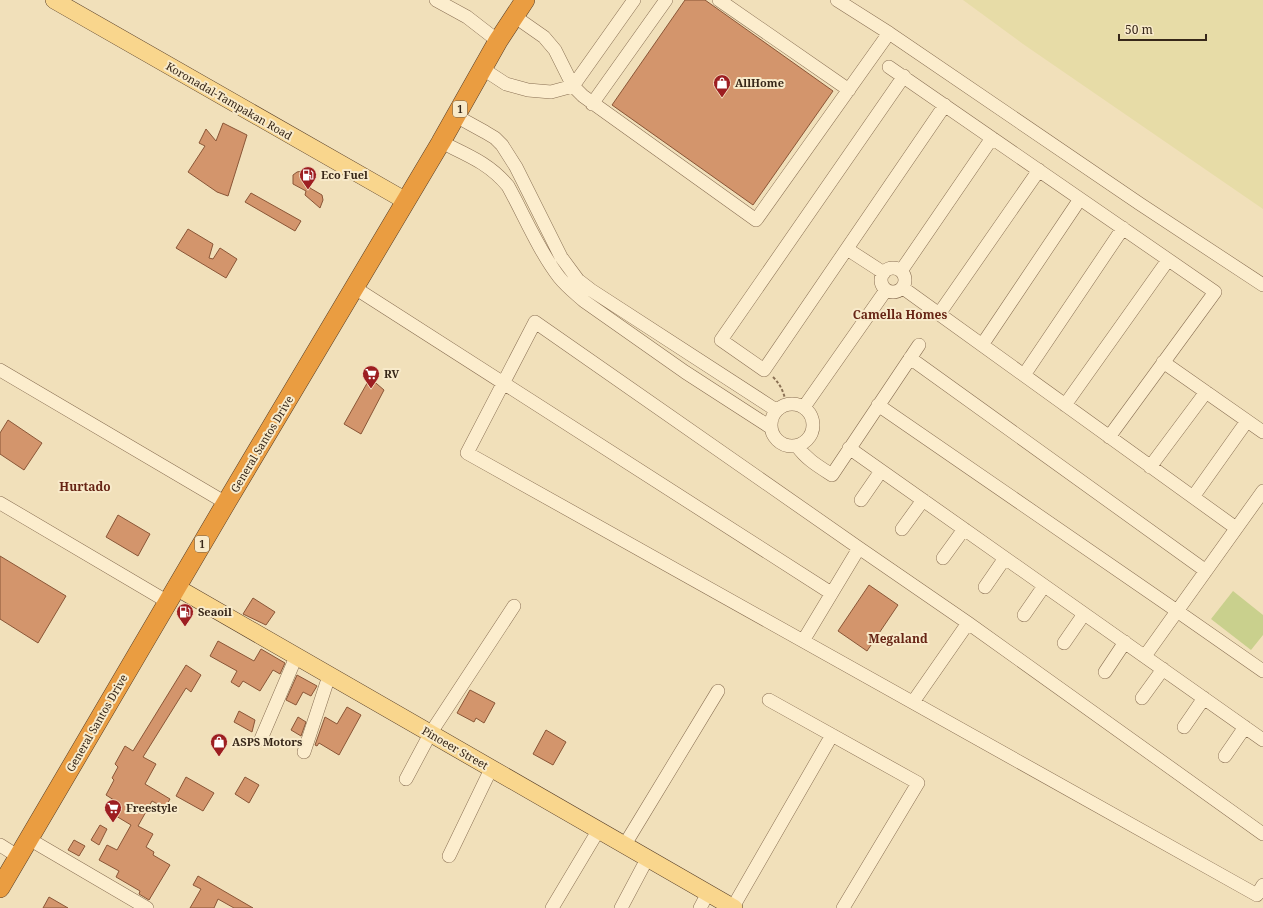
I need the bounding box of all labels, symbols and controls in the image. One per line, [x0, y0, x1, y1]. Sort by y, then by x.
scale bar [1119, 16, 1206, 42]
text: 50 m [1125, 21, 1153, 38]
street label: Koronadal-Tampakan Road [163, 58, 295, 143]
shop icon: AllHome [712, 73, 732, 98]
place label: AllHome [735, 75, 784, 90]
road number: 1 [453, 101, 467, 117]
fuel station icon: Eco Fuel [298, 165, 318, 190]
place label: Eco Fuel [321, 167, 368, 182]
district label: Camella Homes [853, 306, 947, 323]
supermarket icon: RV [361, 364, 381, 389]
place label: RV [384, 366, 400, 381]
street label: General Santos Drive [227, 392, 296, 495]
district label: Hurtado [59, 478, 111, 495]
road number: 1 [195, 536, 209, 552]
fuel station icon: Seaoil [175, 602, 195, 627]
place label: Seaoil [198, 604, 232, 619]
district label: Megaland [868, 630, 928, 647]
street label: General Santos Drive [62, 671, 131, 774]
street label: Pinoeer Street [419, 723, 491, 773]
shop icon: ASPS Motors [209, 732, 229, 757]
place label: ASPS Motors [232, 734, 302, 749]
supermarket icon: Freestyle [103, 798, 123, 823]
place label: Freestyle [126, 800, 177, 815]

